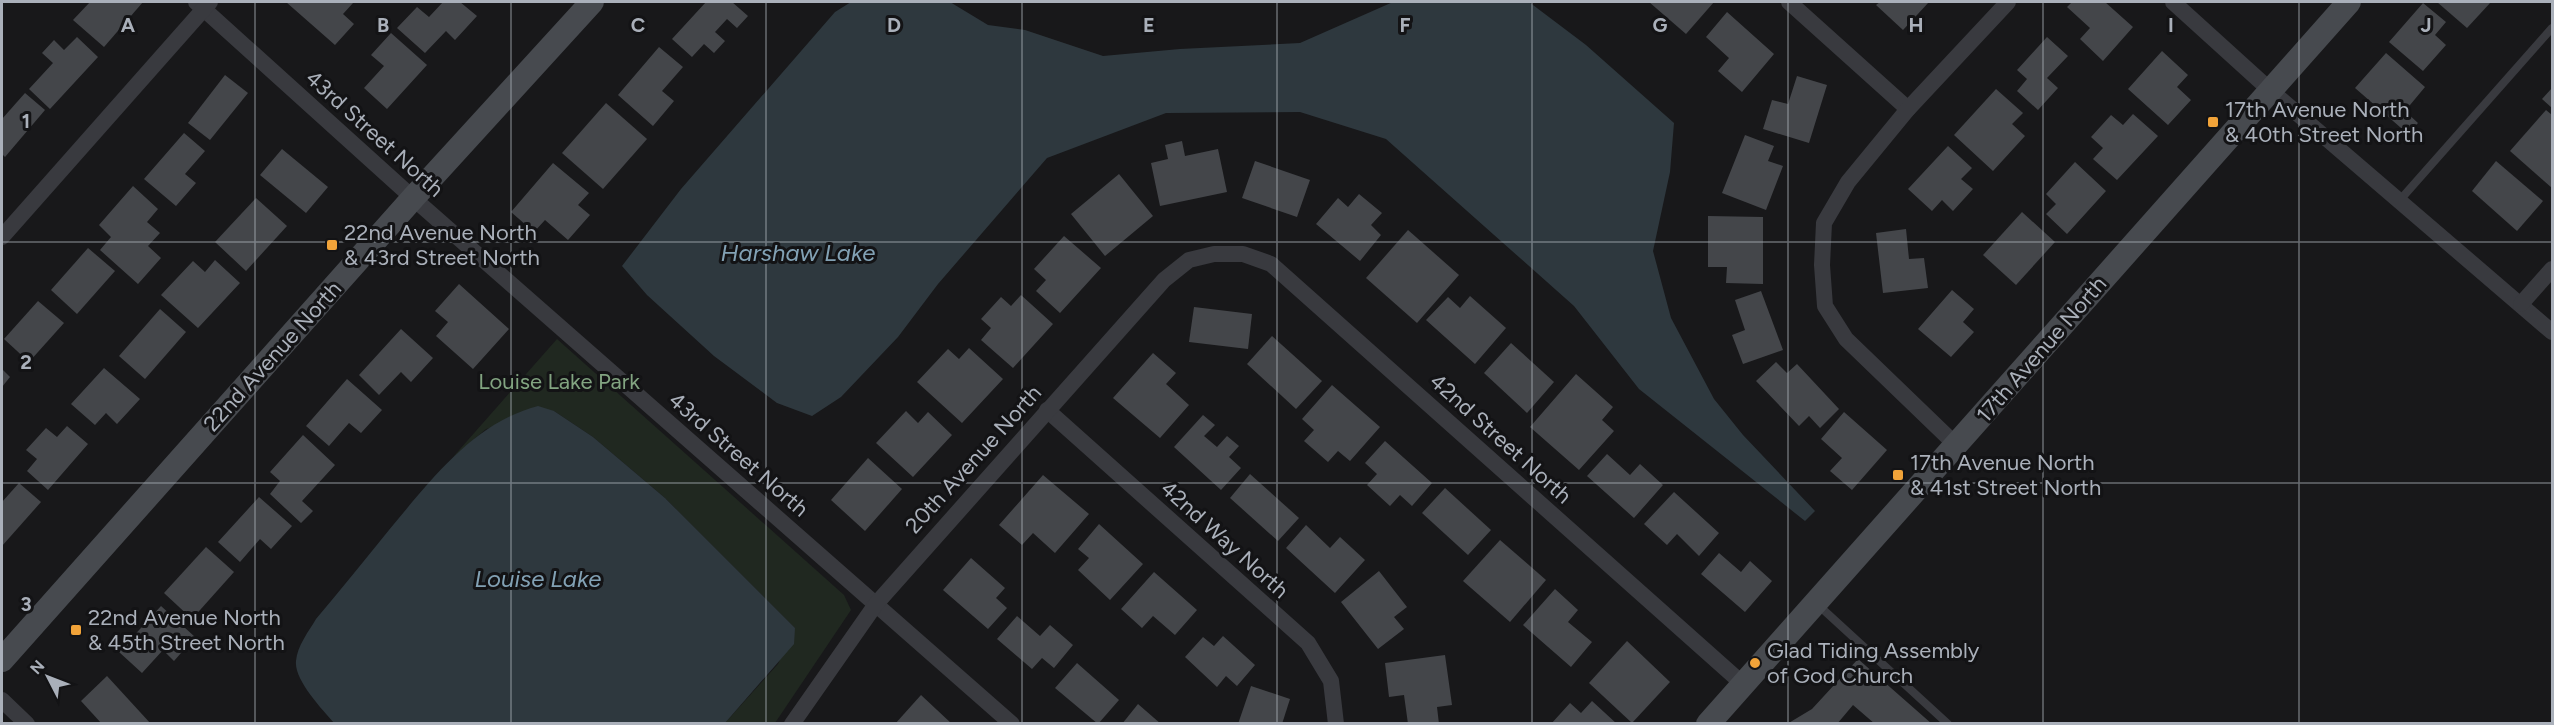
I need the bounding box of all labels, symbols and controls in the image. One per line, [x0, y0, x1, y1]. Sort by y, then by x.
text: A [121, 13, 136, 37]
text: B [377, 13, 389, 37]
text: C [631, 13, 645, 37]
text: D [887, 13, 901, 37]
text: E [1143, 13, 1155, 37]
text: F [1399, 13, 1411, 37]
text: G [1653, 13, 1668, 37]
text: H [1909, 13, 1924, 37]
text: I [2168, 13, 2174, 37]
text: J [2420, 13, 2432, 37]
street label: 43rd Street North [300, 64, 449, 202]
place label: 17th Avenue North & 40th Street North [2225, 96, 2423, 148]
text: 1 [22, 109, 30, 133]
marker: 17th Avenue North & 40th Street North [2206, 115, 2220, 129]
place label: 22nd Avenue North & 43rd Street North [344, 219, 540, 271]
marker: 22nd Avenue North & 43rd Street North [325, 238, 339, 252]
water label: Harshaw Lake [721, 238, 875, 267]
street label: 17th Avenue North [1971, 271, 2112, 428]
street label: 22nd Avenue North [198, 276, 347, 437]
text: 2 [20, 350, 32, 374]
park label: Louise Lake Park [478, 368, 640, 395]
street label: 42nd Street North [1424, 368, 1577, 509]
street label: 20th Avenue North [900, 380, 1047, 539]
street label: 43rd Street North [663, 386, 814, 522]
place label: 17th Avenue North & 41st Street North [1910, 449, 2101, 501]
marker: 17th Avenue North & 41st Street North [1891, 468, 1905, 482]
street label: 42nd Way North [1155, 475, 1294, 604]
water label: Louise Lake [475, 564, 601, 593]
text: 3 [20, 592, 32, 616]
place label: 22nd Avenue North & 45th Street North [88, 604, 285, 656]
marker: 22nd Avenue North & 45th Street North [69, 623, 83, 637]
place label: Glad Tiding Assembly of God Church [1767, 637, 1980, 689]
north arrow [18, 647, 78, 707]
text: N [26, 656, 48, 678]
marker: Glad Tiding Assembly of God Church [1748, 656, 1762, 670]

